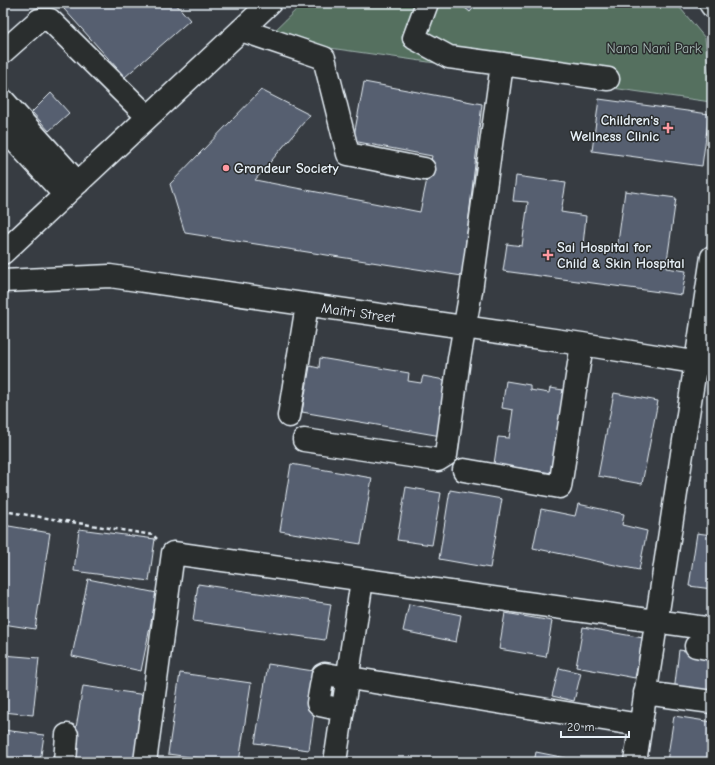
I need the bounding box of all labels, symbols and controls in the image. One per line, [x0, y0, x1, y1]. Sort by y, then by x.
park label: Nana Nani Park [607, 40, 702, 57]
place label: Children's Wellness Clinic [570, 112, 659, 145]
marker: Children's Wellness Clinic [662, 122, 674, 134]
place label: Grandeur Society [234, 160, 339, 177]
marker: Grandeur Society [221, 163, 231, 173]
place label: Sai Hospital for Child & Skin Hospital [557, 239, 685, 272]
marker: Sai Hospital for Child & Skin Hospital [542, 249, 554, 261]
street label: Maitri Street [320, 299, 397, 327]
scale bar [561, 713, 629, 739]
text: 20 m [567, 720, 595, 734]

